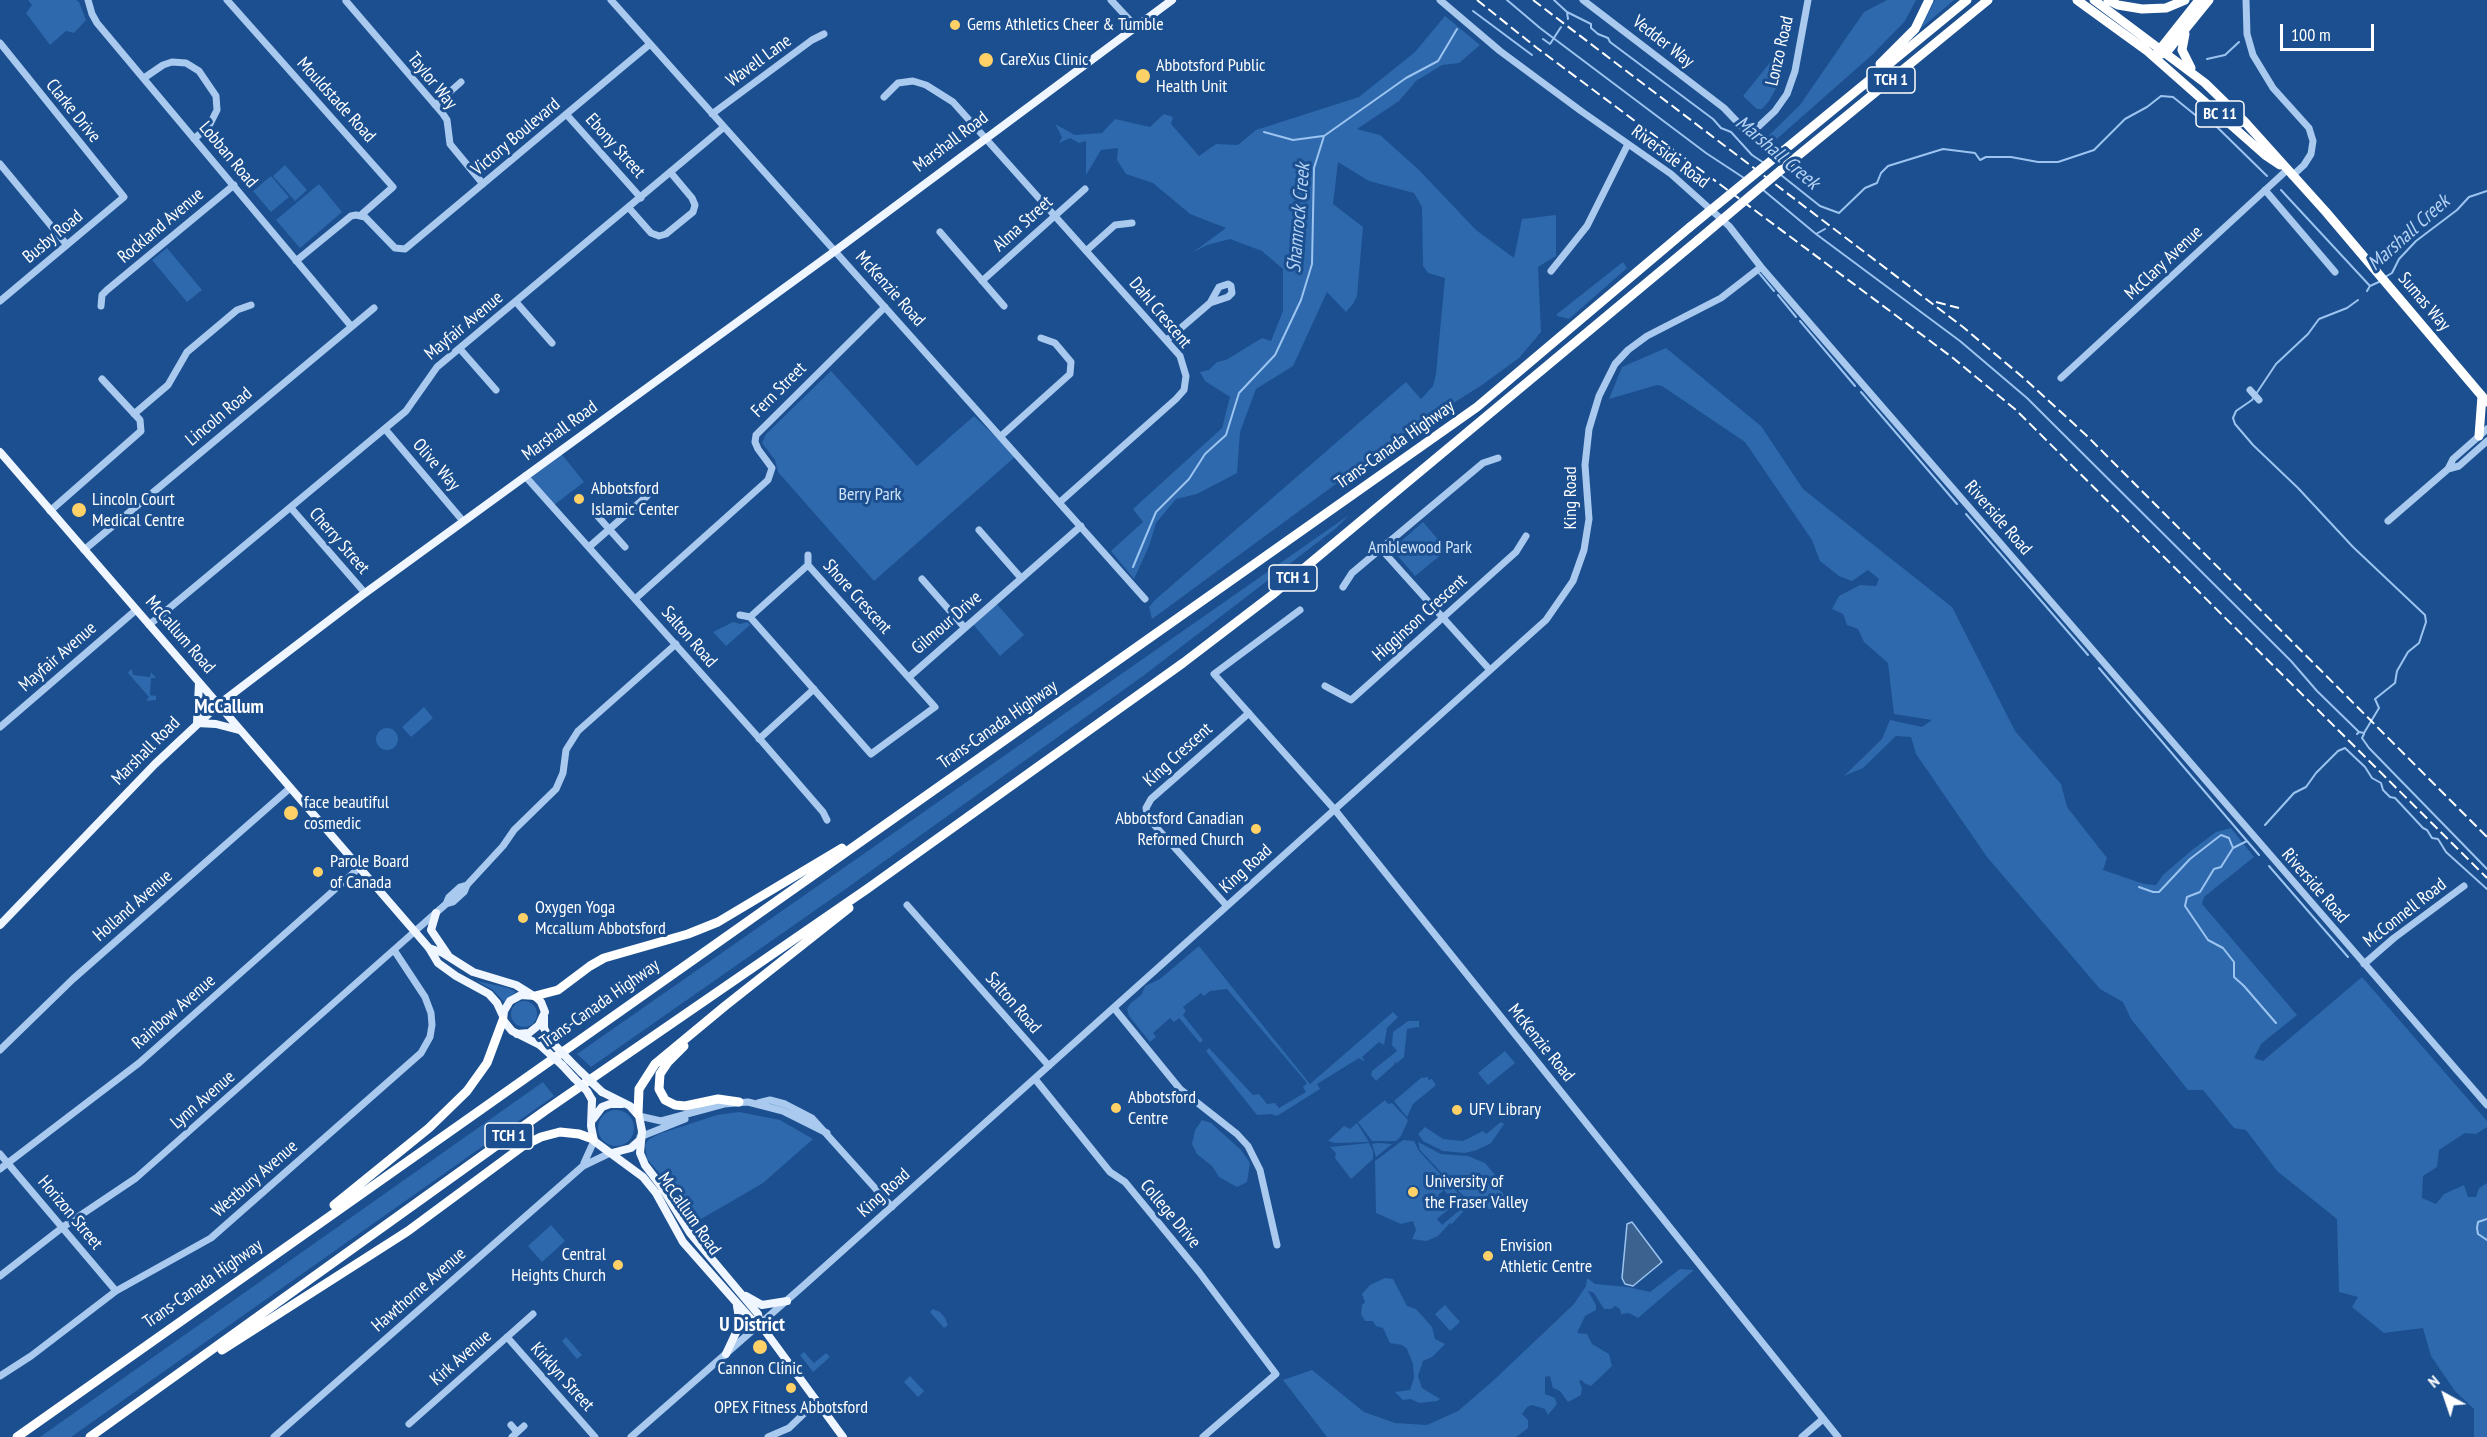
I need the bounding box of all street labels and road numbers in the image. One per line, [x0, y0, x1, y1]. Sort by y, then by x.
street label: Vedder Way [1628, 11, 1698, 73]
street label: Lonzo Road [1762, 14, 1798, 88]
street label: Wavell Lane [722, 30, 796, 92]
street label: Taylor Way [403, 48, 461, 114]
street label: Mouldstade Road [292, 53, 380, 147]
road number: TCH 1 [1867, 67, 1915, 93]
street label: Clarke Drive [41, 75, 105, 147]
street label: Victory Boulevard [467, 94, 565, 180]
road number: BC 11 [2196, 101, 2244, 127]
street label: Marshall Road [909, 107, 993, 177]
street label: Ebony Street [581, 109, 649, 183]
street label: Lobban Road [194, 118, 262, 192]
street label: Riverside Road [1627, 121, 1713, 193]
street label: Rockland Avenue [114, 184, 208, 268]
street label: Alma Street [989, 192, 1057, 256]
street label: Busby Road [19, 206, 87, 268]
street label: McClary Avenue [2121, 221, 2207, 305]
street label: McKenzie Road [851, 247, 929, 331]
street label: Sumas Way [2393, 268, 2455, 336]
street label: Dahl Crescent [1124, 273, 1196, 353]
street label: Mayfair Avenue [421, 287, 507, 365]
street label: Fern Street [747, 358, 811, 422]
street label: Lincoln Road [182, 383, 256, 451]
street label: Marshall Road [518, 396, 602, 466]
street label: Trans-Canada Highway [1331, 396, 1459, 494]
street label: Olive Way [408, 435, 464, 495]
street label: King Road [1560, 467, 1582, 529]
street label: Riverside Road [1960, 476, 2036, 560]
street label: Cherry Street [304, 503, 374, 579]
street label: Shore Crescent [818, 555, 896, 639]
road number: TCH 1 [1269, 565, 1317, 591]
street label: Higginson Crescent [1368, 570, 1472, 666]
street label: Gilmour Drive [908, 587, 986, 659]
street label: McCallum Road [141, 592, 219, 678]
street label: Salton Road [657, 602, 721, 672]
street label: Mayfair Avenue [15, 618, 101, 696]
street label: Trans-Canada Highway [934, 676, 1062, 774]
street label: Marshall Road [107, 712, 185, 790]
street label: King Crescent [1139, 718, 1217, 792]
street label: King Road [1215, 840, 1277, 898]
street label: Riverside Road [2277, 844, 2353, 928]
street label: Holland Avenue [89, 866, 177, 946]
street label: McConnell Road [2359, 874, 2451, 952]
street label: Trans-Canada Highway [536, 955, 664, 1053]
street label: Salton Road [981, 968, 1045, 1038]
street label: Rainbow Avenue [128, 970, 220, 1054]
street label: McKenzie Road [1503, 1000, 1579, 1086]
street label: Lynn Avenue [166, 1066, 240, 1134]
road number: TCH 1 [485, 1123, 533, 1149]
street label: Westbury Avenue [208, 1136, 302, 1222]
street label: King Road [853, 1164, 915, 1222]
street label: McCallum Road [653, 1169, 725, 1259]
street label: Horizon Street [33, 1172, 107, 1254]
street label: College Drive [1135, 1175, 1205, 1253]
street label: Trans-Canada Highway [139, 1235, 267, 1333]
street label: Hawthorne Avenue [367, 1243, 471, 1337]
street label: Kirk Avenue [426, 1326, 496, 1390]
street label: Kirklyn Street [526, 1338, 598, 1416]

